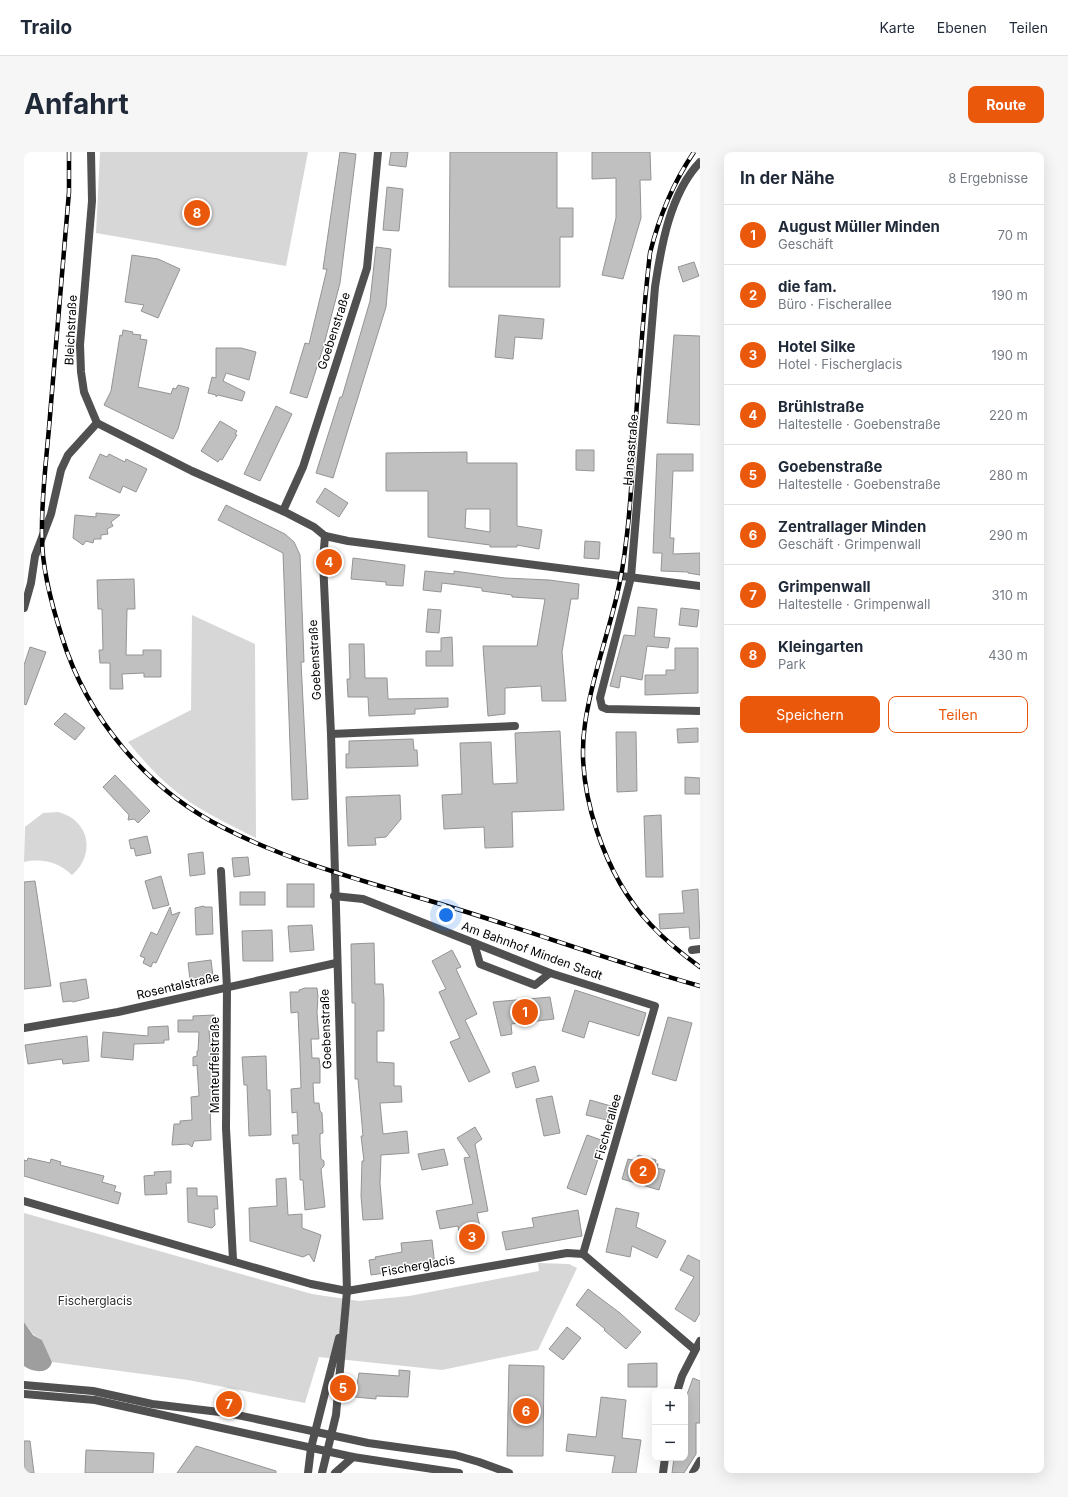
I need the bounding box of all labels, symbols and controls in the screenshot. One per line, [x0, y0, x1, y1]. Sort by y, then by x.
text: Trailo [20, 16, 72, 39]
text: Karte [879, 19, 915, 36]
text: Ebenen [937, 19, 987, 36]
text: Teilen [1009, 19, 1048, 36]
button: Route [968, 86, 1044, 123]
text: Anfahrt [24, 87, 129, 121]
text: In der Nähe [740, 168, 835, 188]
text: 8 Ergebnisse [948, 170, 1028, 186]
pin: 8 [184, 198, 210, 228]
text: August Müller Minden [778, 217, 940, 236]
text: 1 [750, 227, 756, 243]
text: 70 m [998, 227, 1028, 243]
text: Geschäft [778, 236, 833, 252]
text: die fam. [778, 277, 837, 296]
text: 2 [749, 287, 757, 303]
text: 190 m [991, 287, 1028, 303]
street label: Goebenstraße [314, 290, 353, 371]
street label: Bleichstraße [61, 294, 80, 366]
text: Büro · Fischerallee [778, 296, 892, 312]
text: Hotel Silke [778, 337, 856, 356]
text: 3 [749, 347, 757, 363]
text: 190 m [991, 347, 1028, 363]
text: Hotel · Fischerglacis [778, 356, 902, 372]
text: Brühlstraße [778, 397, 864, 416]
text: 4 [749, 407, 757, 423]
text: 220 m [989, 407, 1028, 423]
street label: Hansastraße [620, 414, 641, 486]
text: Haltestelle · Goebenstraße [778, 416, 941, 432]
text: Goebenstraße [778, 457, 882, 476]
text: 5 [749, 467, 757, 483]
text: 280 m [989, 467, 1028, 483]
text: Haltestelle · Goebenstraße [778, 476, 941, 492]
text: Zentrallager Minden [778, 517, 926, 536]
text: 6 [749, 527, 757, 543]
text: 290 m [989, 527, 1028, 543]
text: Geschäft · Grimpenwall [778, 536, 921, 552]
pin: 4 [316, 547, 342, 577]
text: Grimpenwall [778, 577, 871, 596]
text: 7 [749, 587, 757, 603]
text: 310 m [991, 587, 1028, 603]
text: Haltestelle · Grimpenwall [778, 596, 930, 612]
street label: Goebenstraße [305, 619, 324, 701]
text: Kleingarten [778, 637, 863, 656]
text: 8 [749, 647, 757, 663]
text: 430 m [988, 647, 1028, 663]
text: Park [778, 656, 806, 672]
button: Speichern [740, 696, 880, 733]
button: Teilen [888, 696, 1028, 733]
your location [436, 905, 456, 925]
street label: Am Bahnhof Minden Stadt [460, 918, 605, 983]
street label: Rosentalstraße [135, 969, 221, 1002]
street label: Goebenstraße [317, 989, 334, 1069]
pin: 1 [512, 997, 538, 1027]
street label: Manteuffelstraße [207, 1017, 222, 1113]
street label: Fischerallee [591, 1092, 624, 1162]
pin: 2 [630, 1156, 656, 1186]
pin: 3 [459, 1222, 485, 1252]
street label: Fischerglacis [380, 1252, 456, 1279]
park label: Fischerglacis [58, 1293, 132, 1308]
pin: 5 [330, 1373, 356, 1403]
pin: 7 [216, 1389, 242, 1419]
map controls [652, 1389, 688, 1461]
button: + [652, 1389, 688, 1425]
pin: 6 [513, 1396, 539, 1426]
button: − [652, 1425, 688, 1461]

